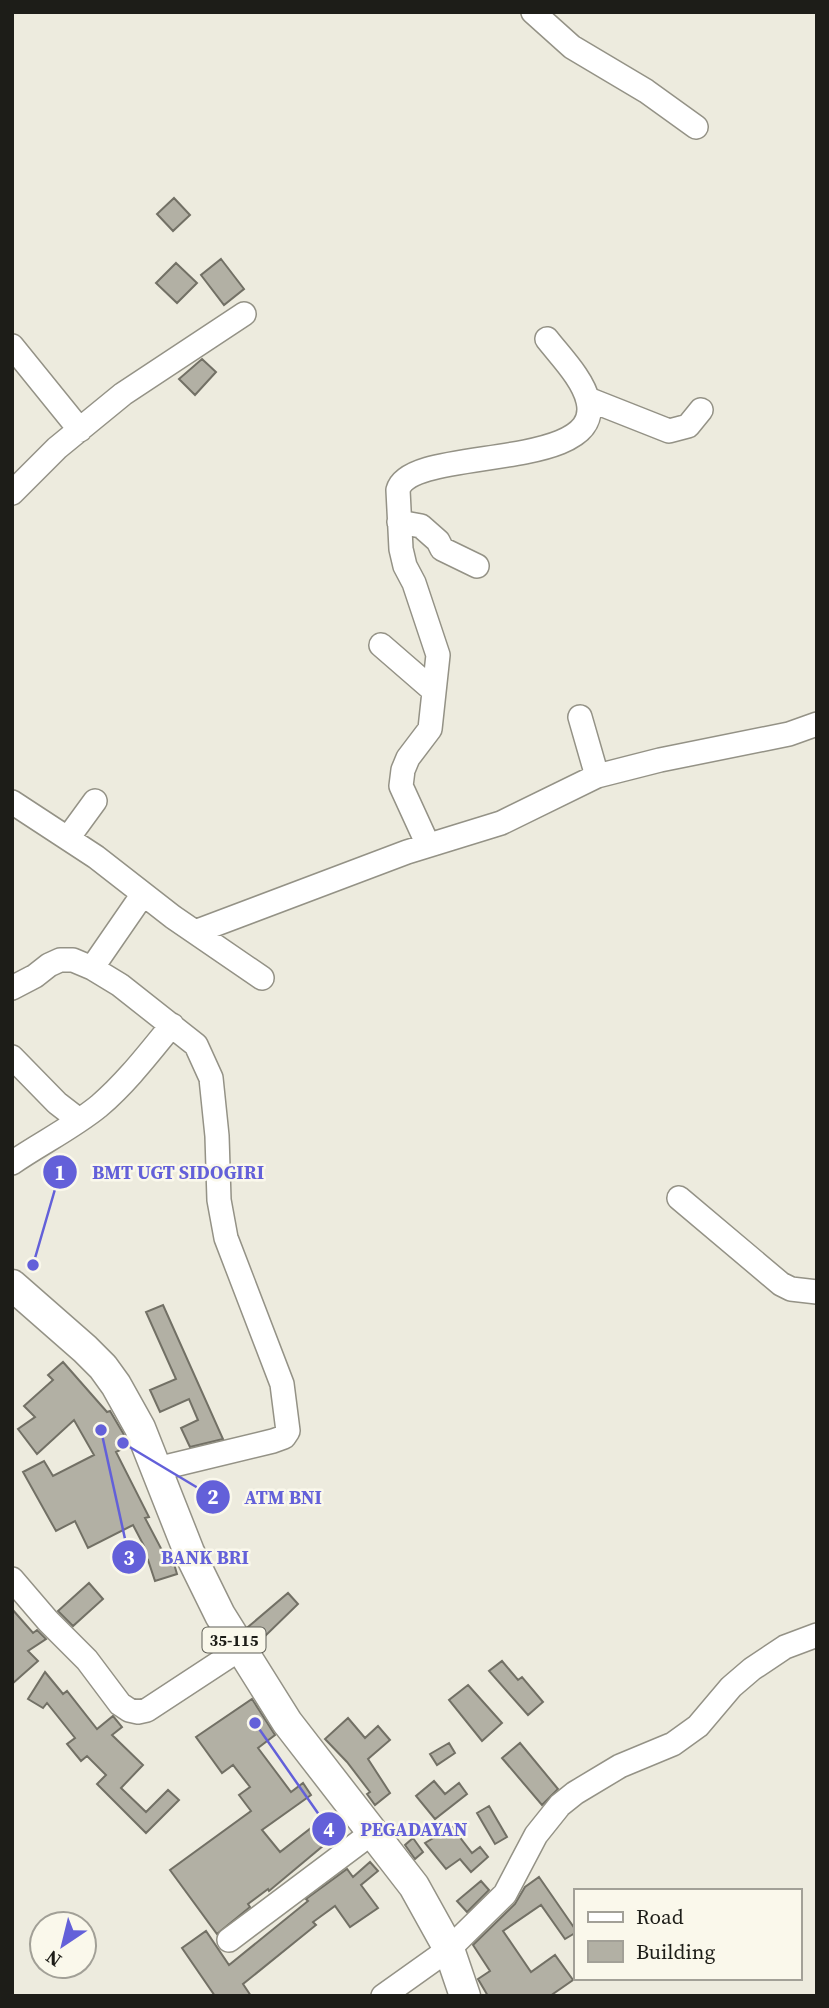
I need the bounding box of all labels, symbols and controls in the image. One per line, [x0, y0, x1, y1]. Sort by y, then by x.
callout: BMT UGT SIDOGIRI [43, 1152, 278, 1192]
text: 1 [54, 1158, 66, 1187]
text: BMT UGT SIDOGIRI [92, 1159, 264, 1185]
callout: ATM BNI [196, 1477, 336, 1517]
text: 2 [207, 1482, 219, 1511]
text: ATM BNI [244, 1484, 322, 1510]
callout: BANK BRI [112, 1537, 263, 1577]
text: 3 [123, 1543, 135, 1572]
text: BANK BRI [161, 1544, 249, 1570]
road number: 35-115 [202, 1628, 266, 1652]
callout: PEGADAYAN [312, 1809, 482, 1849]
text: 4 [323, 1815, 335, 1844]
text: PEGADAYAN [360, 1816, 468, 1842]
legend [574, 1889, 801, 1980]
text: Road [636, 1902, 684, 1931]
north arrow [28, 1910, 98, 1980]
text: Building [636, 1937, 715, 1966]
text: N [40, 1944, 66, 1974]

